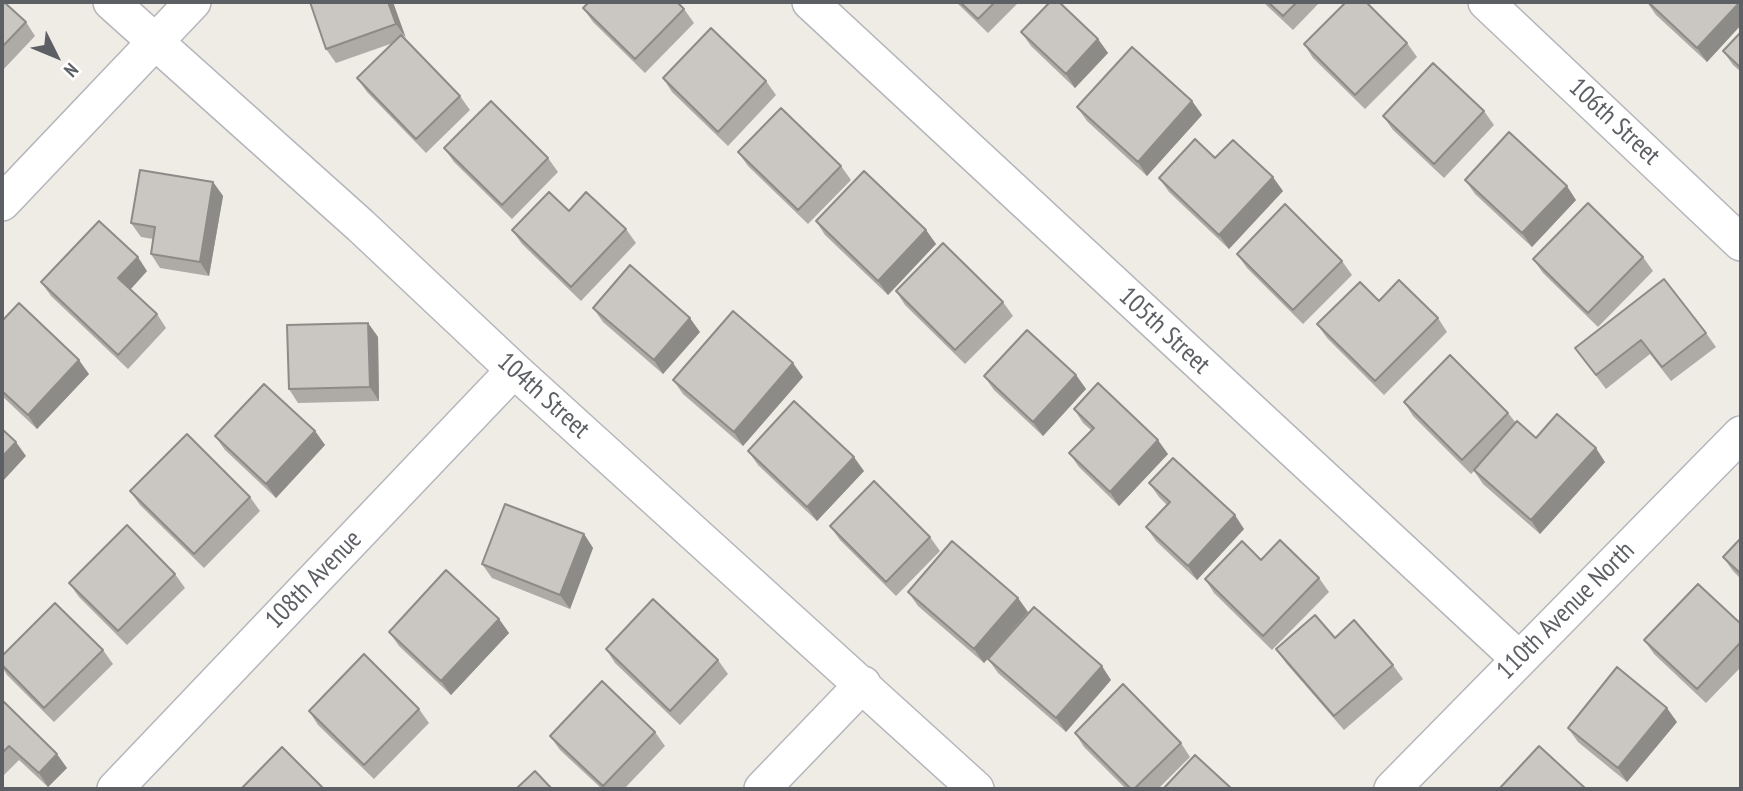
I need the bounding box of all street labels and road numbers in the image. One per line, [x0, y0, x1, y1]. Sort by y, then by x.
street label: 106th Street [1562, 72, 1666, 172]
street label: 105th Street [1112, 281, 1216, 381]
street label: 104th Street [491, 347, 595, 445]
street label: 108th Avenue [259, 524, 369, 636]
street label: 110th Avenue North [1491, 536, 1641, 686]

